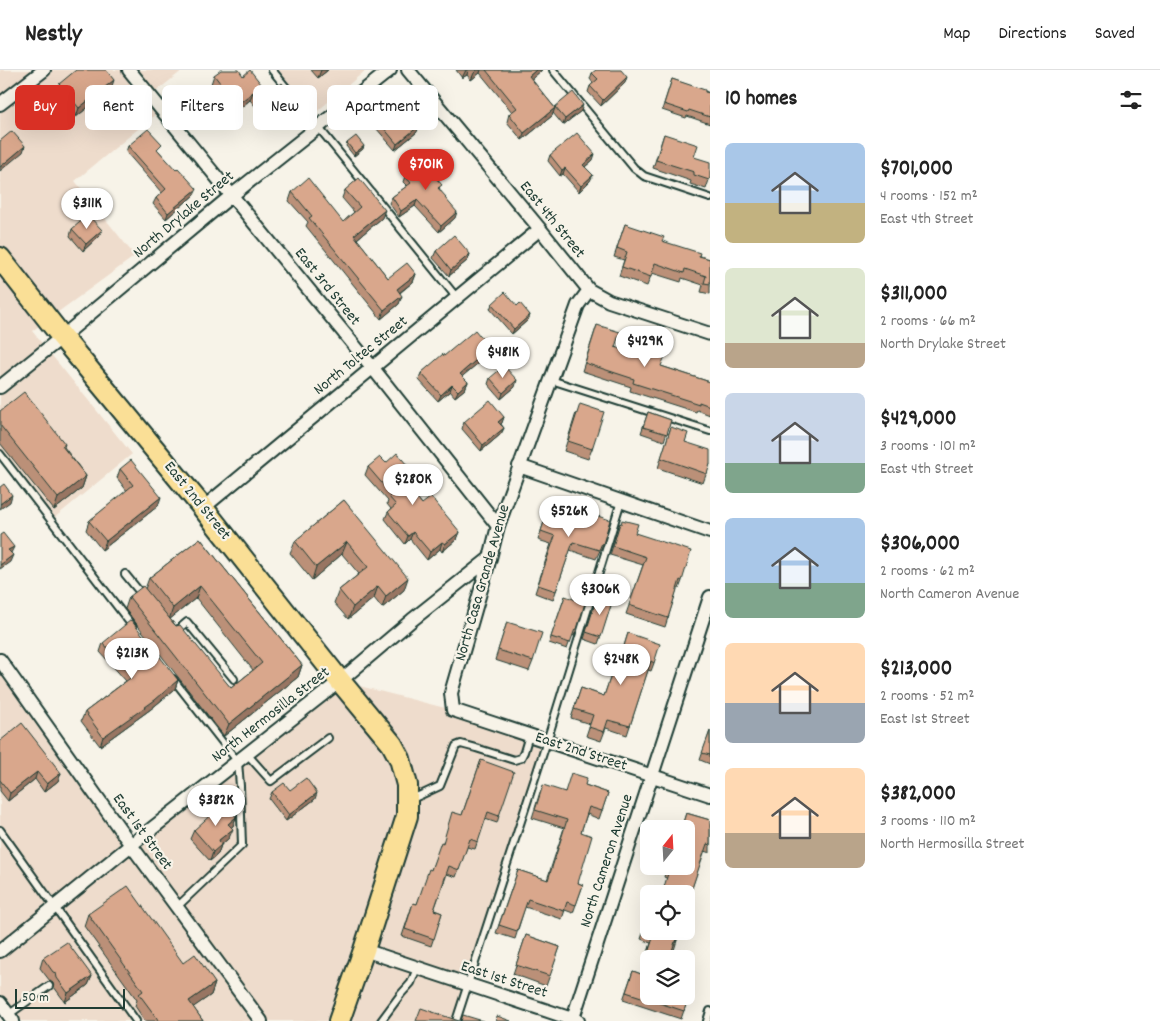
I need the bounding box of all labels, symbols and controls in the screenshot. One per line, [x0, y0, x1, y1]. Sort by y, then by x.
text: Nestly [25, 18, 82, 52]
text: Map [943, 22, 970, 47]
text: Directions [998, 22, 1067, 47]
text: Saved [1095, 22, 1135, 47]
chip: Buy [15, 85, 75, 130]
chip: Rent [85, 85, 152, 130]
chip: Filters [162, 85, 243, 130]
chip: New [253, 85, 317, 130]
chip: Apartment [327, 85, 438, 130]
text: 10 homes [725, 85, 797, 115]
icon: filters [1117, 86, 1145, 114]
pin: $701K [391, 148, 461, 191]
text: $701K [409, 153, 443, 176]
text: $701,000 [880, 155, 953, 185]
icon: home [765, 163, 825, 223]
street label: North Drylake Street [128, 166, 240, 264]
street label: East 4th Street [514, 176, 590, 264]
text: 4 rooms · 152 m² [880, 185, 978, 208]
pin: $311K [52, 188, 122, 230]
text: $311K [72, 192, 102, 215]
text: East 4th Street [880, 208, 974, 231]
street label: East 3rd Street [288, 243, 366, 331]
text: $311,000 [880, 280, 948, 310]
icon: home [765, 288, 825, 348]
text: 2 rooms · 66 m² [880, 310, 976, 333]
street label: North Toltec Street [309, 311, 413, 401]
pin: $429K [610, 326, 680, 368]
text: $429K [627, 330, 663, 353]
text: North Drylake Street [880, 333, 1006, 356]
pin: $481K [468, 336, 538, 379]
text: $481K [487, 341, 519, 364]
text: $429,000 [880, 405, 956, 435]
icon: home [765, 413, 825, 473]
text: 3 rooms · 101 m² [880, 435, 976, 458]
street label: East 2nd Street [158, 457, 236, 545]
text: East 4th Street [880, 458, 974, 481]
pin: $280K [378, 464, 448, 506]
text: $280K [394, 468, 432, 491]
pin: $526K [534, 496, 604, 538]
text: $526K [550, 500, 588, 523]
street label: North Casa Grande Avenue [450, 502, 516, 664]
text: $306,000 [880, 530, 960, 560]
icon: home [765, 538, 825, 598]
text: 2 rooms · 62 m² [880, 560, 975, 583]
pin: $306K [565, 574, 635, 616]
text: $306K [580, 578, 620, 601]
text: North Cameron Avenue [880, 583, 1019, 606]
pin: $213K [97, 638, 167, 680]
text: $213K [115, 642, 149, 665]
pin: $248K [586, 644, 656, 686]
text: $248K [603, 648, 639, 671]
text: $213,000 [880, 655, 952, 685]
street label: North Hermosilla Street [207, 661, 335, 769]
icon: home [765, 663, 825, 723]
text: 2 rooms · 52 m² [880, 685, 974, 708]
text: East 1st Street [880, 708, 970, 731]
street label: East 2nd Street [532, 726, 630, 778]
text: $382,000 [880, 780, 956, 810]
pin: $382K [181, 784, 251, 827]
icon: home [765, 788, 825, 848]
street label: East 1st Street [106, 789, 178, 875]
text: $382K [198, 789, 234, 812]
street label: North Cameron Avenue [575, 791, 639, 931]
text: 3 rooms · 110 m² [880, 810, 976, 833]
north arrow [640, 820, 695, 875]
map controls [640, 820, 695, 1005]
text: North Hermosilla Street [880, 833, 1024, 856]
button: locate [640, 885, 695, 940]
button: layers [640, 950, 695, 1005]
street label: East 1st Street [458, 955, 550, 1005]
scale bar [15, 986, 125, 1009]
text: 50 m [22, 988, 49, 1008]

